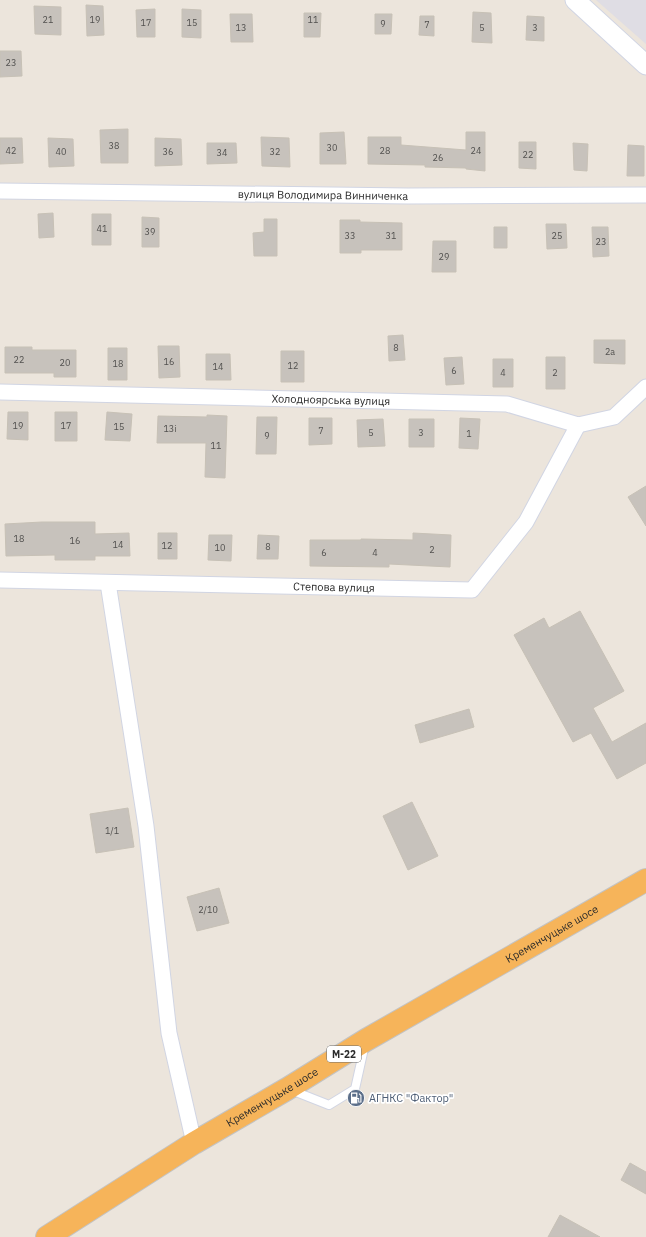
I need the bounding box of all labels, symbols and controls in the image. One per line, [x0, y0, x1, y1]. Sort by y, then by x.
house number: 21 [43, 14, 53, 25]
house number: 19 [90, 14, 100, 25]
house number: 11 [308, 14, 318, 25]
house number: 17 [141, 17, 151, 28]
house number: 15 [187, 17, 197, 28]
house number: 9 [380, 18, 386, 29]
house number: 7 [424, 19, 430, 30]
house number: 13 [236, 22, 246, 33]
house number: 5 [479, 22, 485, 33]
house number: 3 [532, 22, 538, 33]
house number: 23 [6, 57, 16, 68]
house number: 38 [109, 140, 119, 151]
house number: 30 [327, 142, 337, 153]
house number: 42 [6, 145, 16, 156]
house number: 28 [380, 145, 390, 156]
house number: 24 [471, 145, 481, 156]
house number: 40 [56, 146, 66, 157]
house number: 36 [163, 146, 173, 157]
house number: 32 [270, 146, 280, 157]
house number: 34 [217, 147, 227, 158]
house number: 22 [523, 149, 533, 160]
house number: 26 [433, 152, 443, 163]
street label: вулиця Володимира Винниченка [238, 187, 408, 203]
house number: 41 [97, 223, 107, 234]
house number: 39 [145, 226, 155, 237]
house number: 33 [345, 230, 355, 241]
house number: 31 [386, 230, 396, 241]
house number: 25 [552, 230, 562, 241]
house number: 23 [596, 236, 606, 247]
house number: 29 [439, 251, 449, 262]
house number: 8 [393, 342, 399, 353]
house number: 2а [605, 346, 615, 357]
house number: 22 [14, 354, 24, 365]
house number: 16 [164, 356, 174, 367]
house number: 20 [60, 357, 70, 368]
house number: 18 [113, 358, 123, 369]
house number: 12 [288, 360, 298, 371]
house number: 14 [213, 361, 223, 372]
house number: 6 [451, 365, 457, 376]
house number: 4 [500, 367, 506, 378]
house number: 2 [552, 367, 558, 378]
street label: Холодноярська вулиця [271, 391, 390, 408]
house number: 19 [13, 420, 23, 431]
house number: 17 [61, 420, 71, 431]
house number: 15 [114, 421, 124, 432]
house number: 13і [163, 423, 177, 434]
house number: 7 [318, 425, 324, 436]
house number: 5 [368, 427, 374, 438]
house number: 3 [418, 427, 424, 438]
house number: 1 [466, 428, 472, 439]
house number: 9 [264, 430, 270, 441]
house number: 11 [211, 440, 221, 451]
house number: 18 [14, 533, 24, 544]
house number: 16 [70, 535, 80, 546]
house number: 14 [113, 539, 123, 550]
house number: 12 [162, 540, 172, 551]
house number: 8 [265, 541, 271, 552]
house number: 10 [215, 542, 225, 553]
house number: 2 [429, 544, 435, 555]
house number: 6 [321, 547, 327, 558]
house number: 4 [372, 547, 378, 558]
street label: Степова вулиця [293, 579, 375, 595]
house number: 1/1 [105, 825, 119, 836]
street label: Кременчуцьке шосе [503, 902, 601, 966]
house number: 2/10 [198, 904, 218, 915]
road number: М-22 [327, 1046, 361, 1062]
street label: Кременчуцьке шосе [224, 1064, 321, 1130]
fuel station icon: АГНКС "Фактор" [346, 1088, 366, 1108]
place label: АГНКС "Фактор" [369, 1091, 453, 1105]

